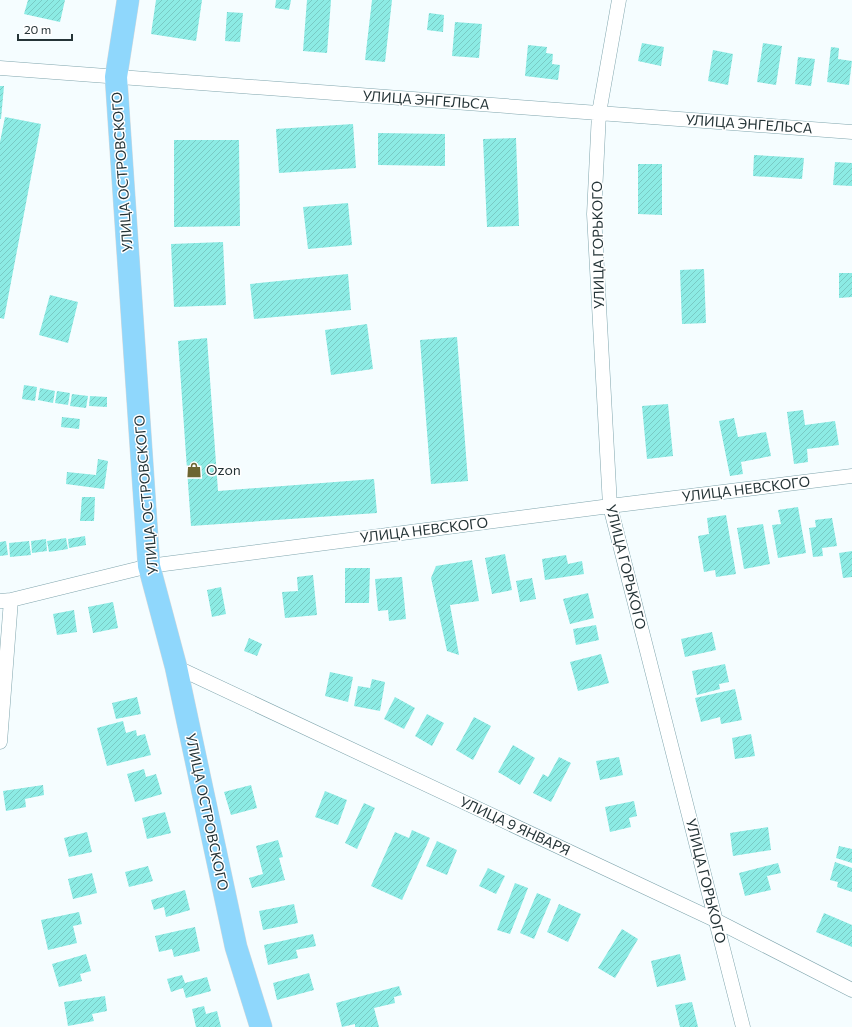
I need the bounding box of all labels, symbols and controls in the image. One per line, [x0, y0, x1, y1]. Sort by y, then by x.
scale bar [18, 16, 72, 42]
text: 20 m [24, 22, 51, 36]
street label: УЛИЦА ЭНГЕЛЬСА [362, 87, 490, 112]
street label: УЛИЦА ОСТРОВСКОГО [107, 91, 136, 253]
street label: УЛИЦА ЭНГЕЛЬСА [685, 111, 813, 136]
street label: УЛИЦА ГОРЬКОГО [588, 181, 607, 309]
street label: УЛИЦА ОСТРОВСКОГО [130, 414, 161, 576]
shop icon: Ozon [185, 461, 203, 479]
place label: Ozon [206, 461, 241, 478]
street label: УЛИЦА НЕВСКОГО [681, 472, 811, 505]
street label: УЛИЦА ГОРЬКОГО [603, 503, 650, 631]
street label: УЛИЦА НЕВСКОГО [359, 513, 489, 546]
street label: УЛИЦА ОСТРОВСКОГО [182, 732, 232, 892]
street label: УЛИЦА 9 ЯНВАРЯ [457, 792, 573, 859]
street label: УЛИЦА ГОРЬКОГО [683, 817, 730, 945]

